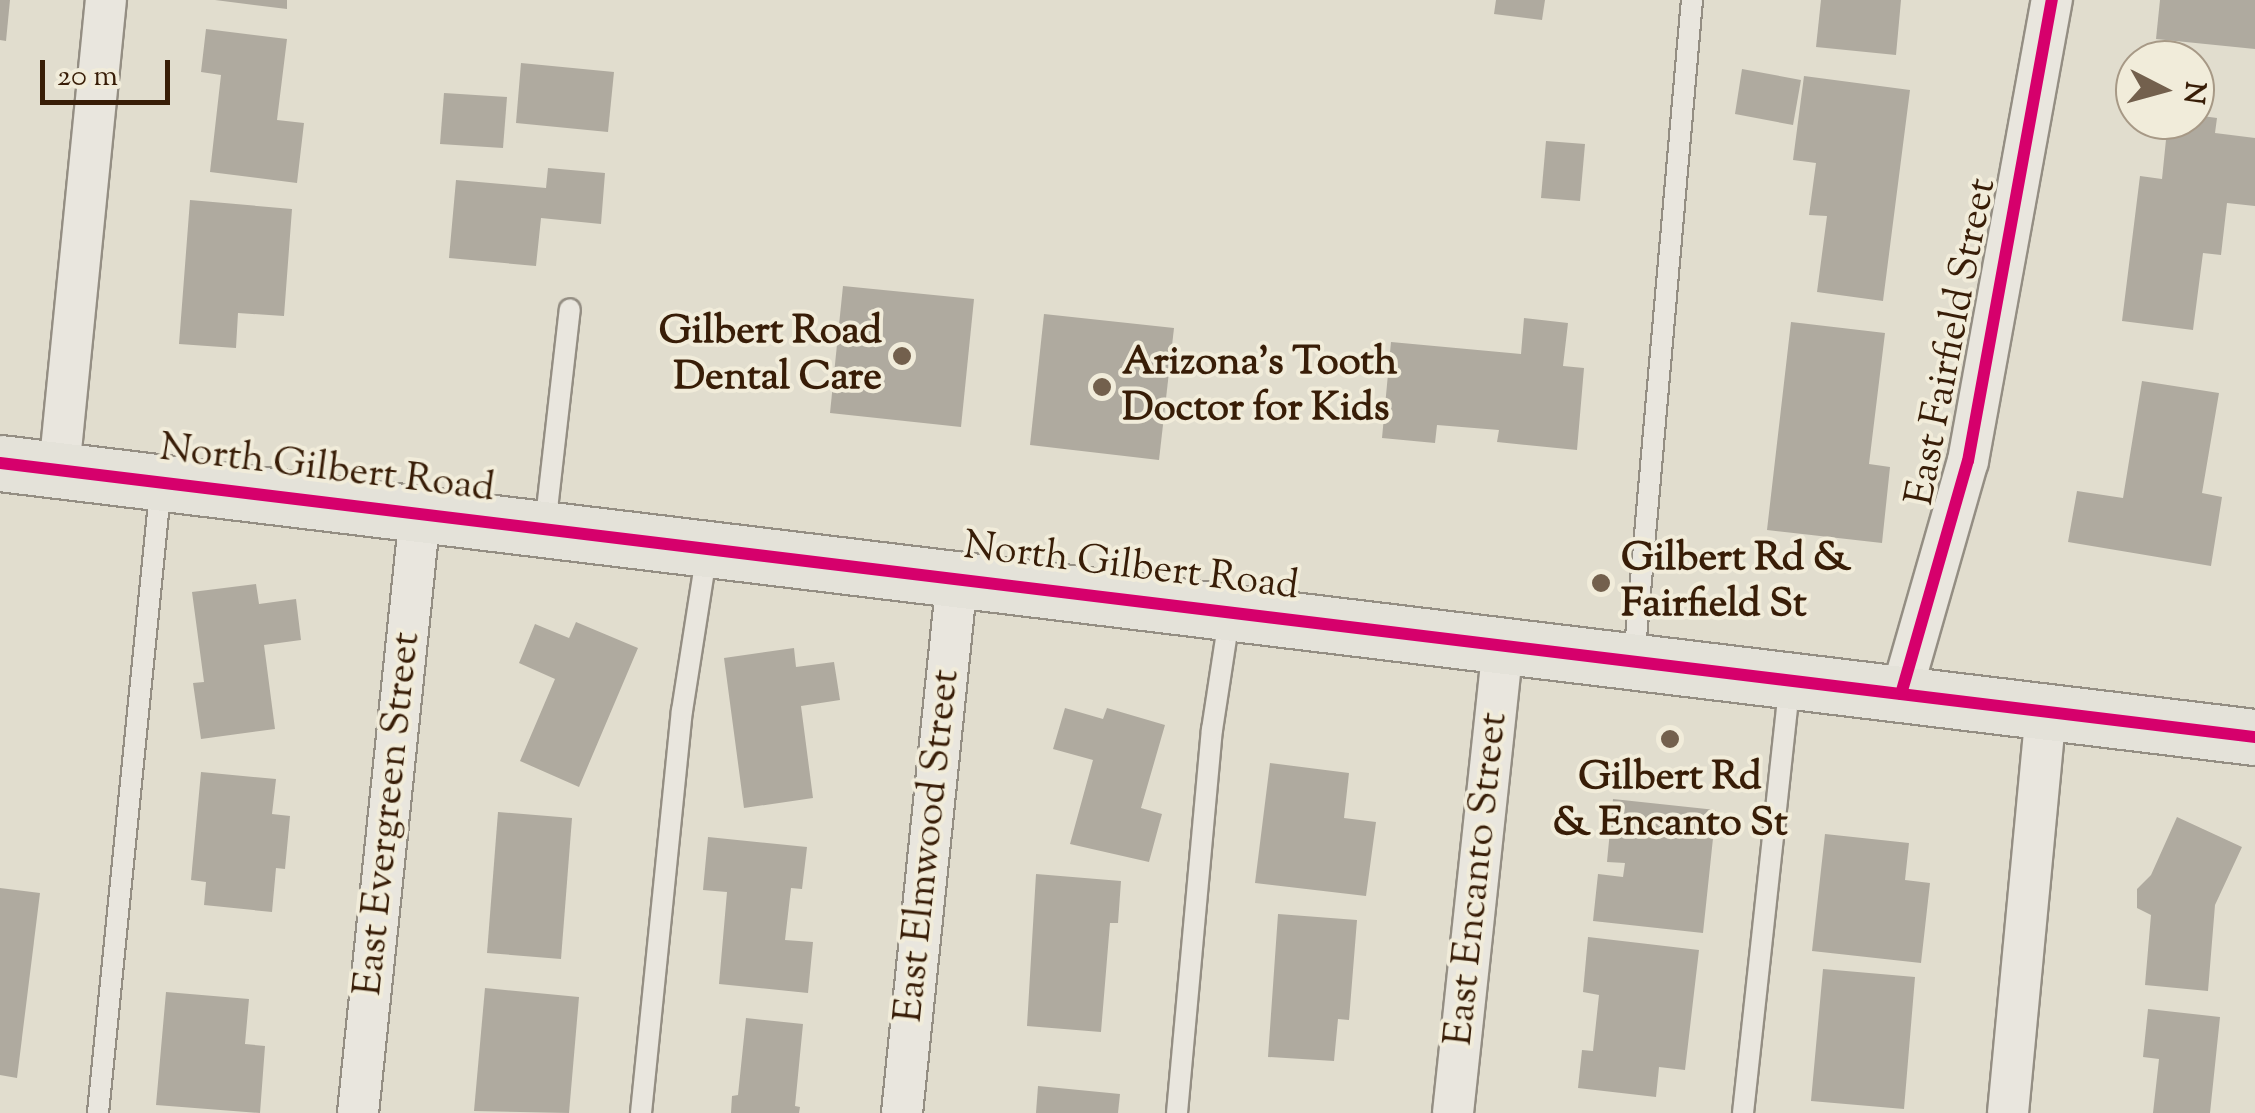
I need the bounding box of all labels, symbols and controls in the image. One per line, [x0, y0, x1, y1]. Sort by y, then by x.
scale bar [45, 40, 175, 102]
north arrow [2115, 40, 2215, 140]
text: 20 m [57, 56, 118, 99]
text: N [2172, 80, 2214, 106]
street label: East Fairfield Street [1898, 174, 2008, 510]
place label: Gilbert Road Dental Care [659, 309, 882, 403]
place label: Arizona's Tooth Doctor for Kids [1122, 340, 1397, 434]
marker: Gilbert Road Dental Care [891, 345, 913, 367]
marker: Arizona's Tooth Doctor for Kids [1091, 376, 1113, 398]
street label: North Gilbert Road [157, 426, 497, 514]
street label: North Gilbert Road [961, 524, 1301, 612]
place label: Gilbert Rd & Fairfield St [1621, 536, 1851, 630]
marker: Gilbert Rd & Fairfield St [1590, 572, 1612, 594]
street label: East Evergreen Street [346, 630, 432, 998]
street label: East Elmwood Street [887, 667, 971, 1025]
street label: East Encanto Street [1437, 710, 1519, 1048]
marker: Gilbert Rd & Encanto St [1659, 728, 1681, 750]
place label: Gilbert Rd & Encanto St [1552, 755, 1788, 849]

